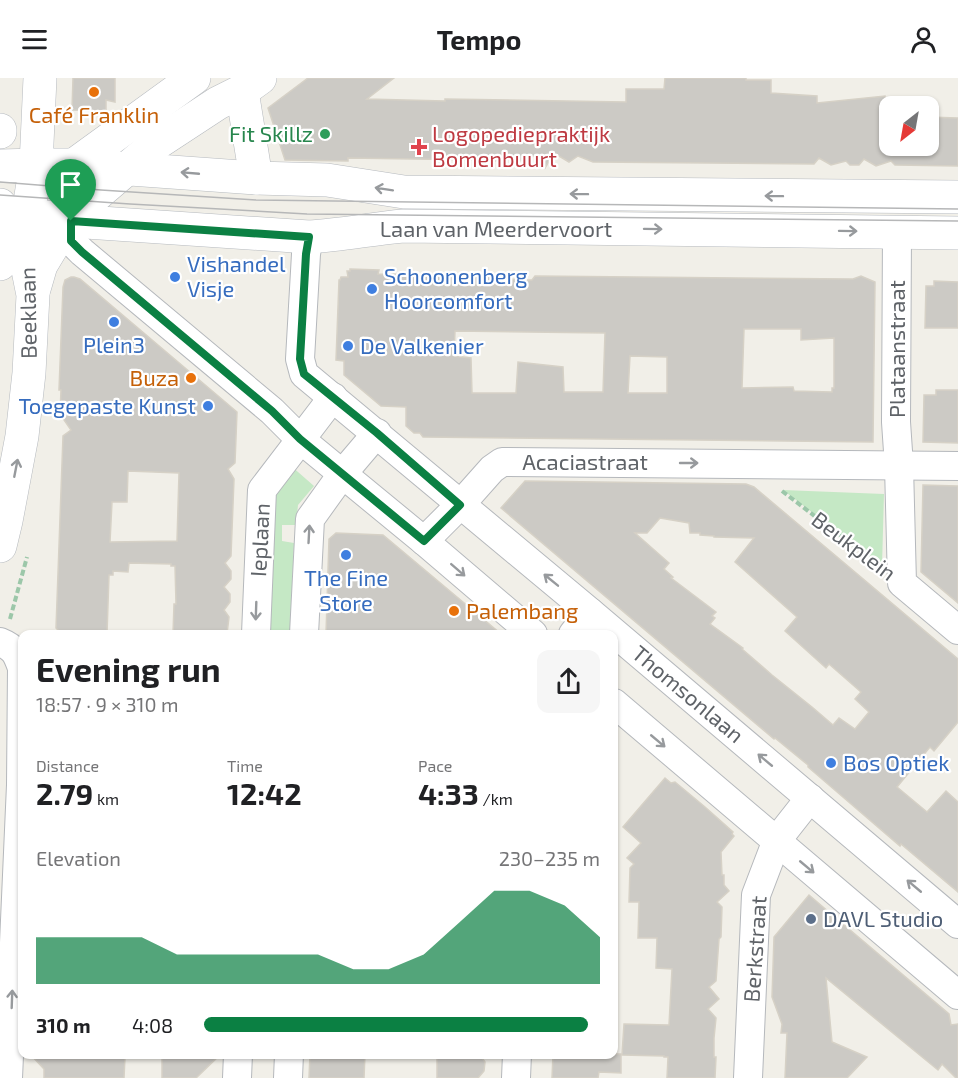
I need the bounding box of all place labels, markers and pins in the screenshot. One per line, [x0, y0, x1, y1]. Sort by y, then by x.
marker: Café Franklin [87, 85, 101, 99]
place label: Café Franklin [29, 101, 159, 127]
place label: Fit Skillz [229, 120, 313, 146]
place label: Logopediepraktijk Bomenbuurt [432, 120, 610, 171]
marker: Fit Skillz [318, 127, 332, 141]
marker: Logopediepraktijk Bomenbuurt [410, 138, 428, 156]
pin [45, 159, 96, 221]
place label: Vishandel Visje [187, 250, 286, 302]
place label: Schoonenberg Hoorcomfort [384, 262, 528, 313]
marker: Vishandel Visje [168, 270, 182, 284]
marker: Schoonenberg Hoorcomfort [365, 282, 379, 296]
marker: Plein3 [107, 315, 121, 329]
place label: Plein3 [83, 331, 145, 357]
place label: De Valkenier [360, 332, 484, 358]
marker: De Valkenier [341, 339, 355, 353]
place label: Buza [130, 364, 179, 390]
marker: Buza [184, 371, 198, 385]
place label: Toegepaste Kunst [18, 392, 196, 418]
marker: Toegepaste Kunst [201, 399, 215, 413]
marker: The Fine Store [339, 548, 353, 562]
place label: The Fine Store [304, 564, 388, 615]
place label: Palembang [466, 597, 578, 623]
marker: Palembang [447, 604, 461, 618]
place label: Bos Optiek [843, 749, 950, 775]
marker: Bos Optiek [824, 756, 838, 770]
place label: DAVL Studio [823, 905, 943, 931]
marker: DAVL Studio [804, 912, 818, 926]

